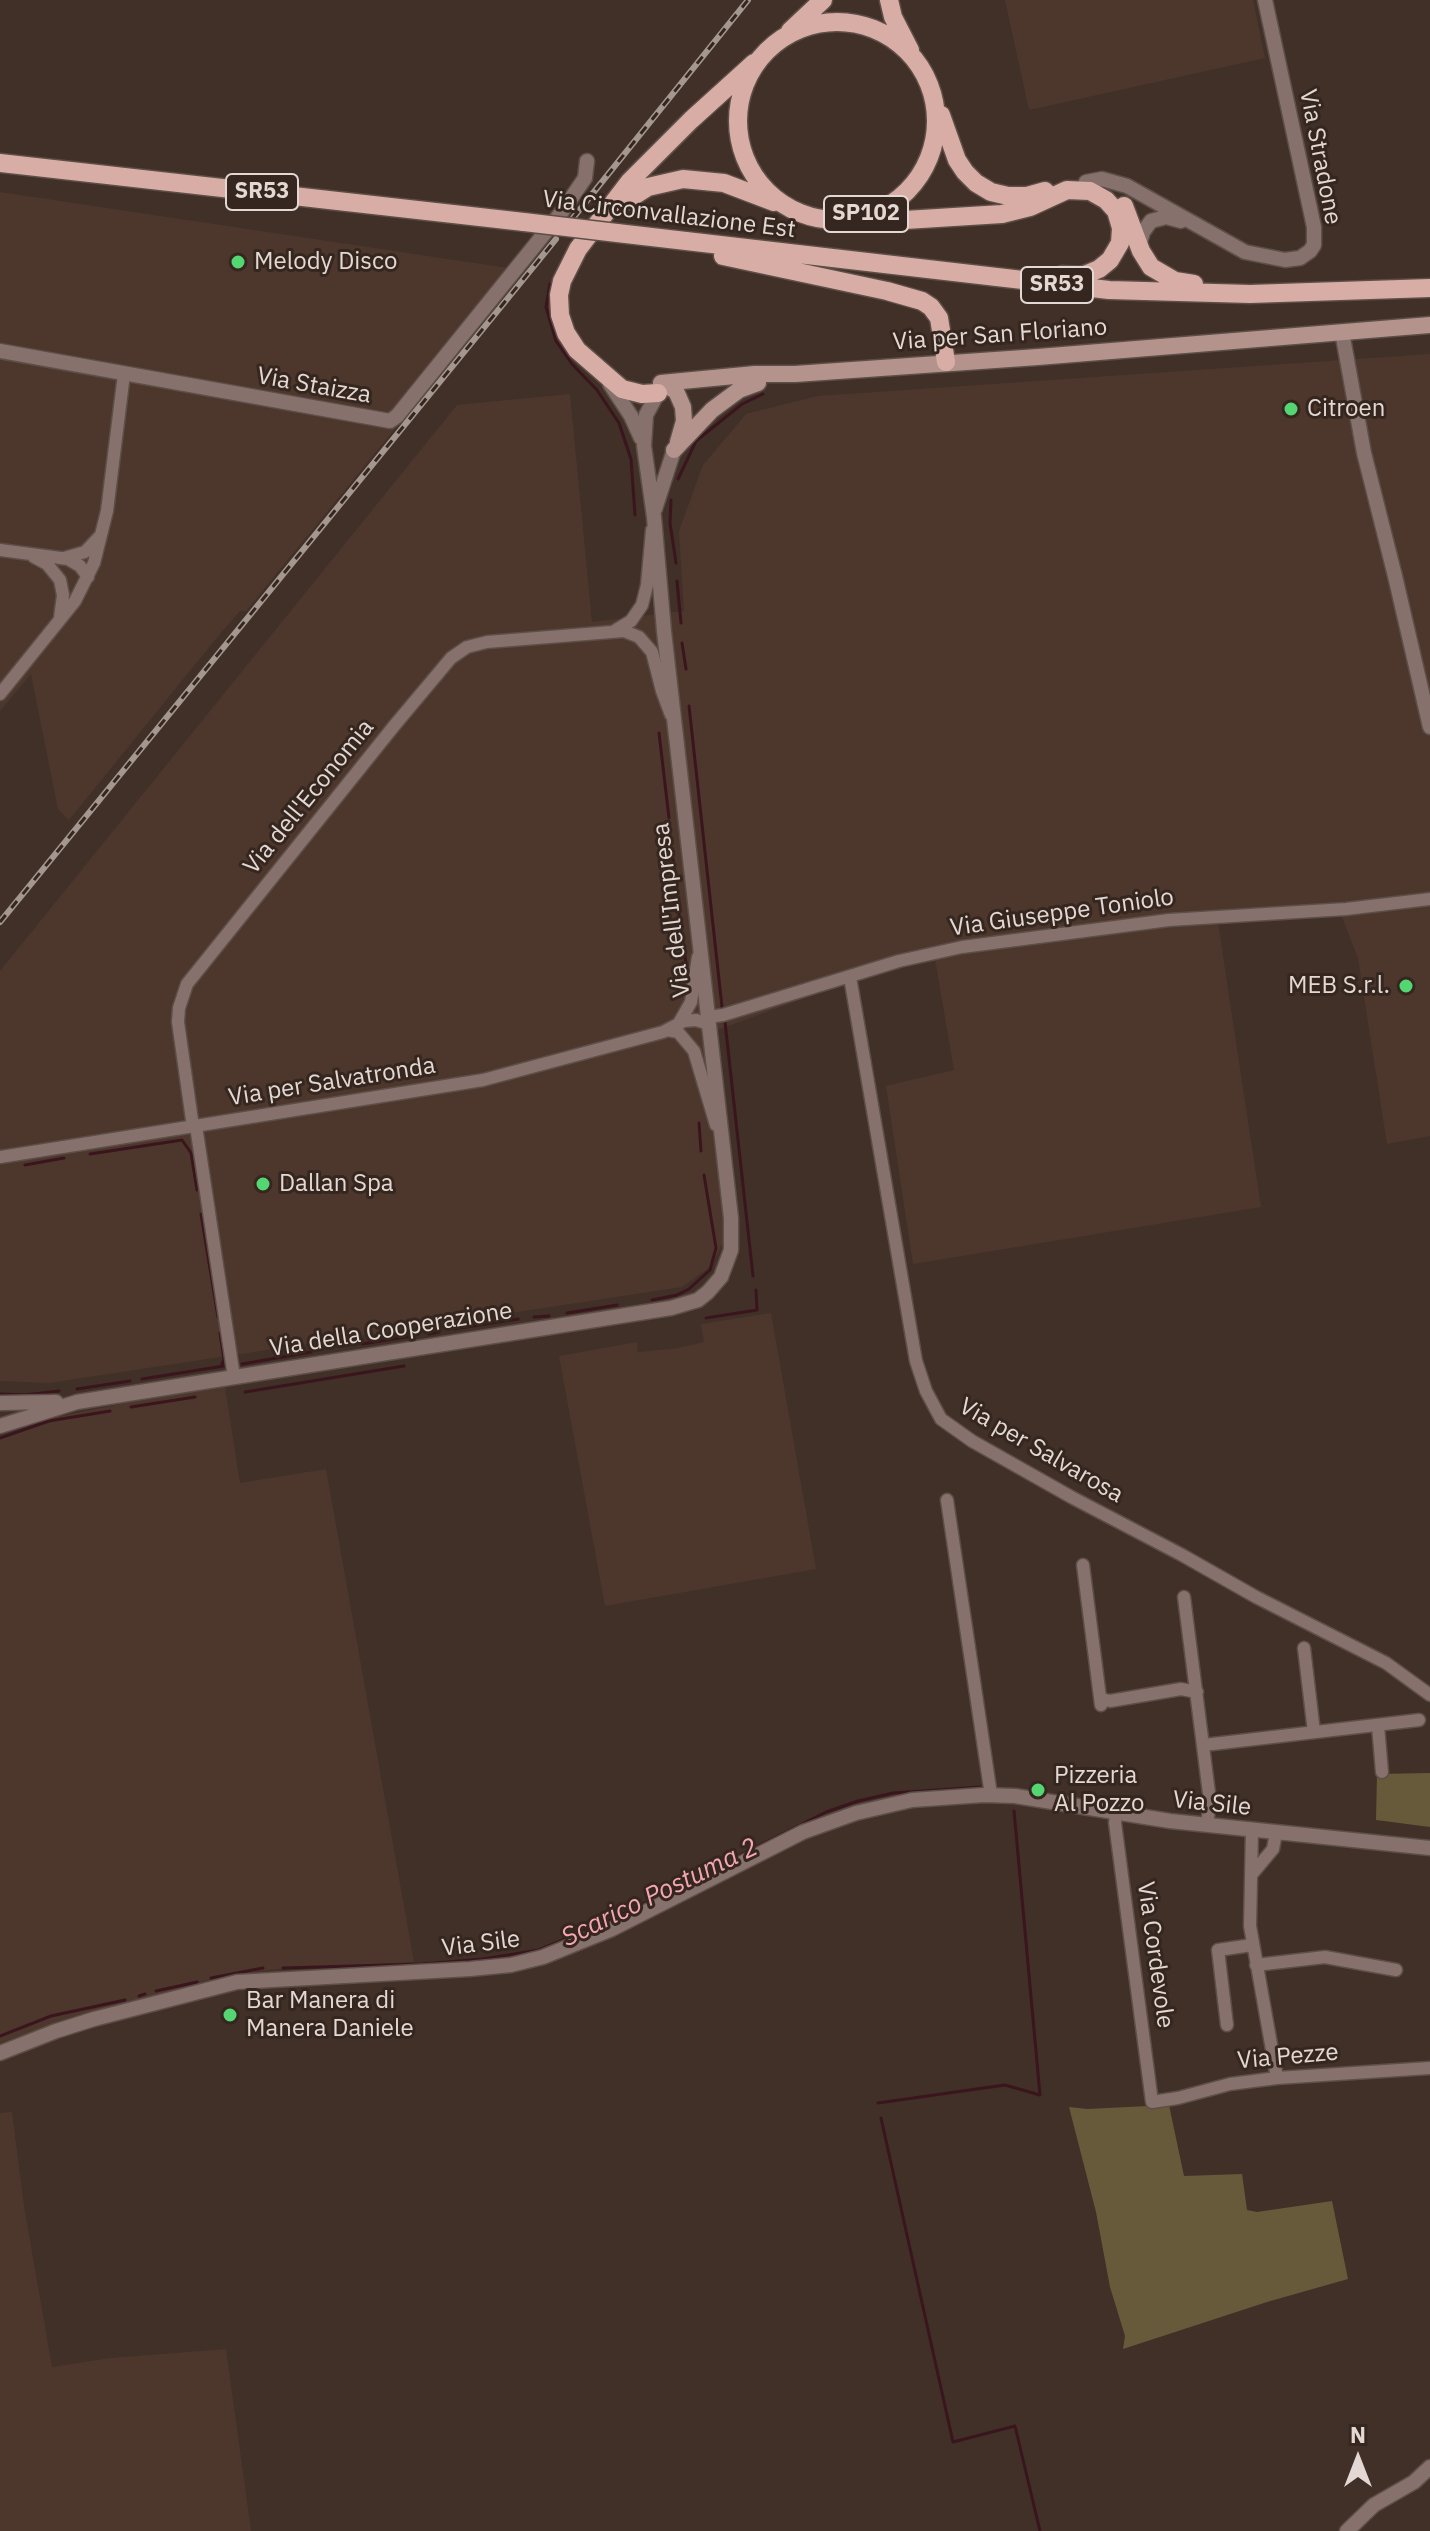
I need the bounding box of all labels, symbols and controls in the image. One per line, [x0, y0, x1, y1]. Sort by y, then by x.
street label: Via Stradone [1293, 87, 1347, 227]
road number: SR53 [226, 174, 298, 210]
street label: Via Circonvallazione Est [541, 185, 797, 245]
road number: SP102 [824, 196, 908, 232]
place label: Melody Disco [254, 248, 397, 276]
marker: Melody Disco [229, 253, 247, 271]
road number: SR53 [1021, 267, 1093, 303]
street label: Via per San Floriano [892, 313, 1108, 357]
street label: Via Staizza [255, 362, 373, 410]
place label: Citroen [1307, 395, 1385, 423]
marker: Citroen [1282, 400, 1300, 418]
street label: Via dell'Economia [238, 714, 380, 880]
street label: Via dell'Impresa [647, 821, 697, 999]
street label: Via Giuseppe Toniolo [948, 883, 1176, 943]
place label: MEB S.r.l. [1288, 972, 1390, 1000]
marker: MEB S.r.l. [1397, 977, 1415, 995]
street label: Via per Salvatronda [227, 1051, 437, 1113]
place label: Dallan Spa [279, 1170, 394, 1198]
marker: Dallan Spa [254, 1175, 272, 1193]
street label: Via della Cooperazione [268, 1297, 514, 1363]
street label: Via per Salvarosa [954, 1392, 1128, 1510]
place label: Pizzeria Al Pozzo [1054, 1762, 1144, 1818]
marker: Pizzeria Al Pozzo [1029, 1781, 1047, 1799]
street label: Via Sile [1171, 1786, 1253, 1822]
water label: Scarico Postuma 2 [557, 1832, 763, 1954]
street label: Via Cordevole [1130, 1880, 1180, 2030]
street label: Via Sile [440, 1925, 522, 1963]
place label: Bar Manera di Manera Daniele [246, 1987, 414, 2043]
marker: Bar Manera di Manera Daniele [221, 2006, 239, 2024]
street label: Via Pezze [1236, 2038, 1340, 2076]
north arrow [1318, 2419, 1398, 2499]
text: N [1350, 2420, 1366, 2449]

